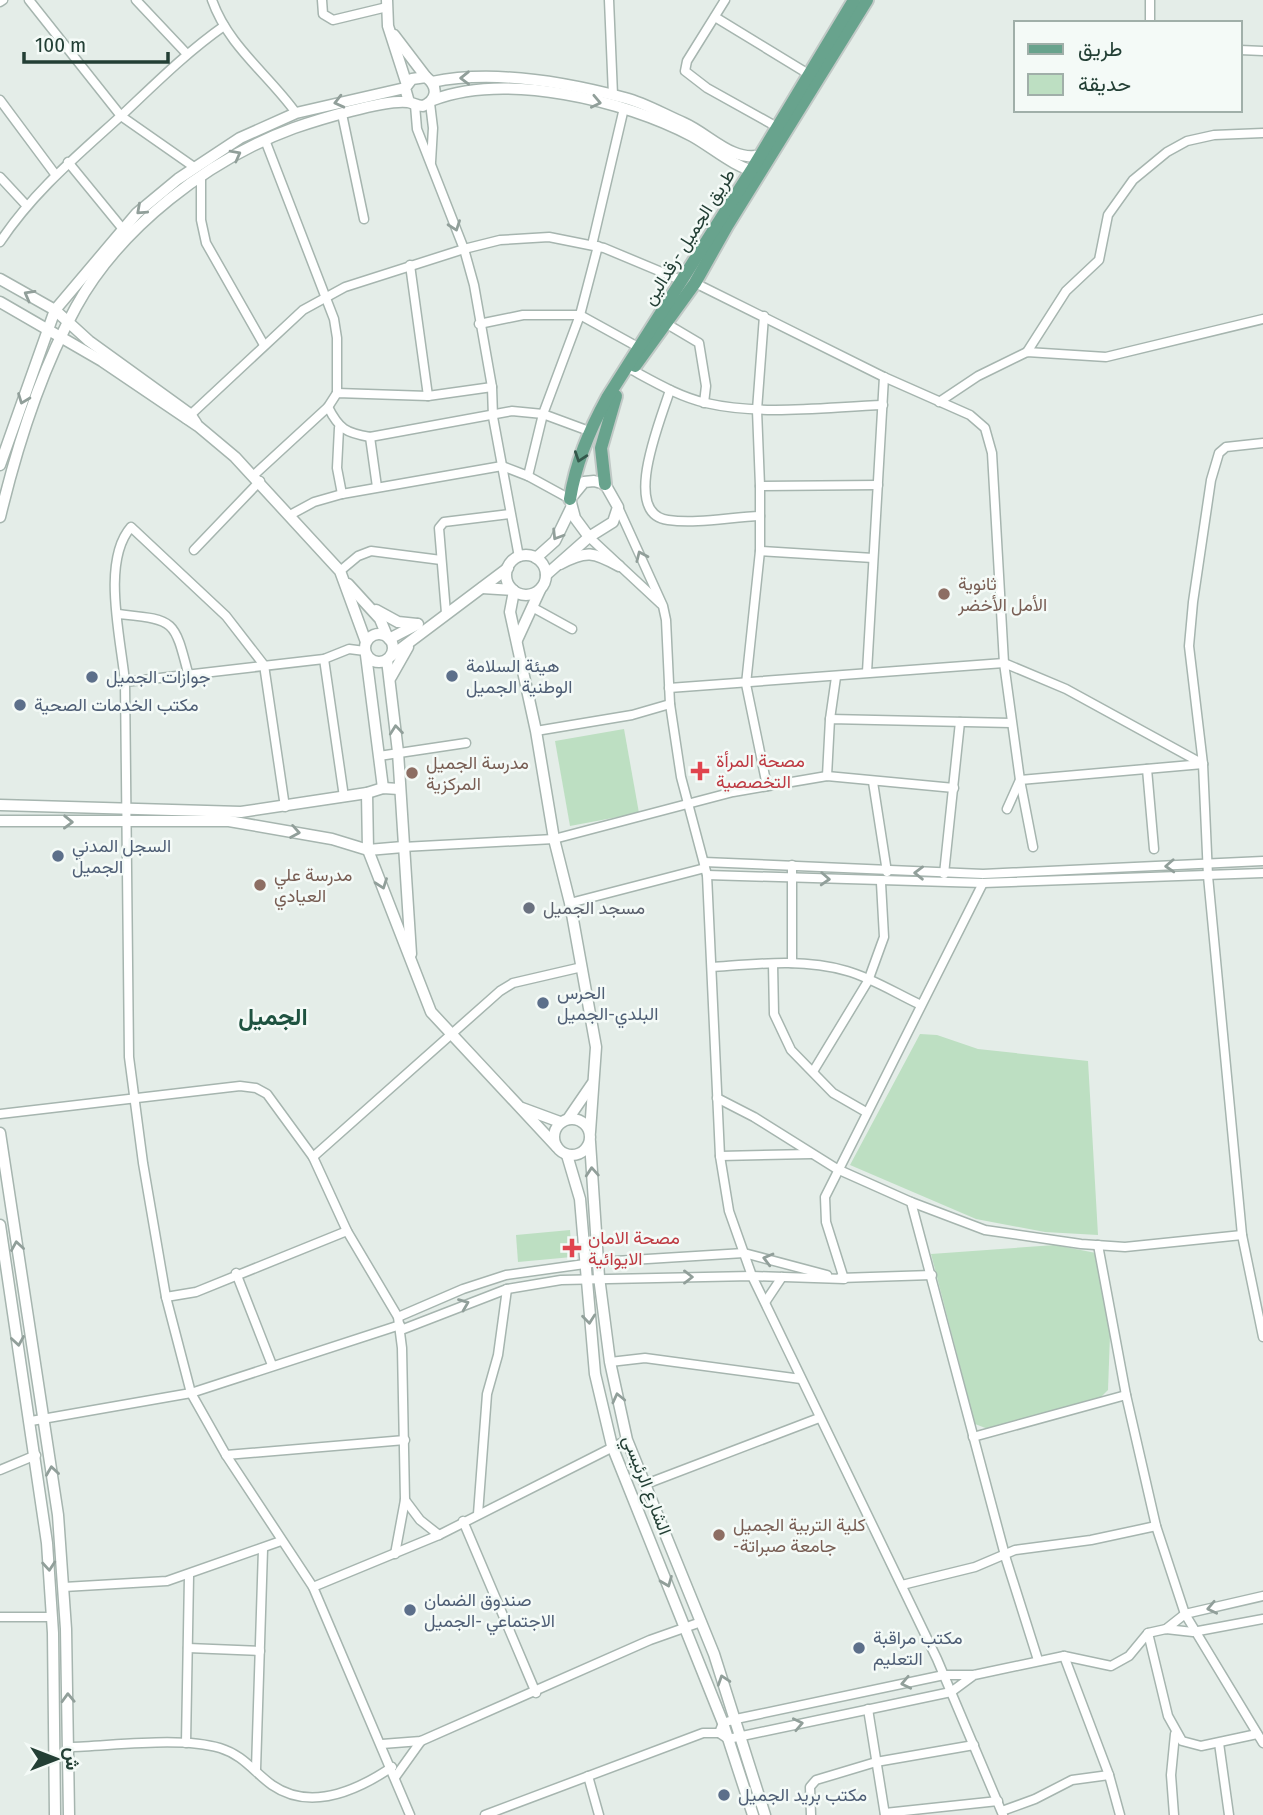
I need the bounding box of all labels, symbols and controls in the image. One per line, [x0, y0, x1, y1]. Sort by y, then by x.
scale bar [24, 21, 168, 65]
legend [1014, 21, 1242, 112]
text: 100 m [35, 32, 86, 58]
text: طريق [1078, 36, 1123, 62]
one-way arrow [459, 70, 469, 86]
text: حديقة [1078, 71, 1131, 97]
one-way arrow [333, 94, 345, 108]
one-way arrow [590, 94, 602, 109]
one-way arrow [229, 149, 241, 163]
street label: طريق الجميل -رقدالين [638, 165, 740, 309]
one-way arrow [136, 201, 149, 214]
one-way arrow [447, 219, 461, 231]
one-way arrow [24, 290, 36, 304]
one-way arrow [18, 393, 32, 405]
one-way arrow [574, 450, 588, 463]
one-way arrow [552, 527, 565, 540]
one-way arrow [635, 551, 649, 563]
place label: ثانوية الأمل الأخضر [957, 573, 1047, 616]
marker: ثانوية الأمل الأخضر [936, 586, 952, 602]
place label: هيئة السلامة الوطنية الجميل [466, 655, 572, 698]
place label: جوازات الجميل [106, 666, 210, 688]
marker: هيئة السلامة الوطنية الجميل [444, 668, 460, 684]
marker: جوازات الجميل [84, 669, 100, 685]
place label: مكتب الخدمات الصحية [34, 694, 199, 716]
marker: مكتب الخدمات الصحية [12, 697, 28, 713]
one-way arrow [389, 724, 404, 735]
place label: مصحة المرأة التخصصية [716, 750, 805, 793]
place label: مدرسة الجميل المركزية [426, 752, 529, 795]
marker: مصحة المرأة التخصصية [690, 761, 710, 781]
marker: مدرسة الجميل المركزية [404, 765, 420, 781]
one-way arrow [63, 814, 74, 830]
one-way arrow [289, 824, 301, 839]
place label: السجل المدني الجميل [72, 835, 171, 878]
marker: السجل المدني الجميل [50, 848, 66, 864]
one-way arrow [1165, 858, 1176, 873]
place label: مدرسة علي العيادي [274, 864, 352, 911]
one-way arrow [913, 865, 923, 881]
one-way arrow [819, 872, 830, 887]
marker: مدرسة علي العيادي [252, 877, 268, 893]
one-way arrow [374, 877, 388, 889]
place label: مسجد الجميل [543, 897, 645, 919]
marker: مسجد الجميل [521, 900, 537, 916]
place label: الحرس البلدي-الجميل [557, 982, 658, 1029]
marker: الحرس البلدي-الجميل [535, 995, 551, 1011]
district label: الجميل [238, 1003, 308, 1031]
one-way arrow [585, 1167, 600, 1178]
place label: مصحة الامان الايوائية [588, 1227, 680, 1270]
marker: مصحة الامان الايوائية [562, 1238, 582, 1258]
one-way arrow [10, 1240, 25, 1252]
one-way arrow [762, 1253, 774, 1268]
one-way arrow [684, 1269, 694, 1285]
one-way arrow [458, 1298, 470, 1312]
one-way arrow [581, 1313, 596, 1325]
one-way arrow [10, 1335, 25, 1347]
one-way arrow [612, 1392, 627, 1404]
street label: الشارع الرئيسي [614, 1432, 676, 1539]
one-way arrow [44, 1465, 59, 1477]
place label: كلية التربية الجميل -جامعة صبراتة [733, 1514, 866, 1557]
marker: كلية التربية الجميل -جامعة صبراتة [711, 1527, 727, 1543]
one-way arrow [41, 1561, 56, 1572]
one-way arrow [659, 1575, 673, 1587]
place label: صندوق الضمان الاجتماعي -الجميل [424, 1589, 555, 1636]
one-way arrow [1206, 1600, 1218, 1614]
marker: صندوق الضمان الاجتماعي -الجميل [402, 1602, 418, 1618]
place label: مكتب مراقبة التعليم [873, 1627, 963, 1671]
marker: مكتب مراقبة التعليم [851, 1640, 867, 1656]
one-way arrow [716, 1674, 731, 1686]
one-way arrow [900, 1674, 912, 1689]
one-way arrow [60, 1692, 75, 1703]
one-way arrow [792, 1718, 804, 1733]
north arrow [21, 1724, 91, 1794]
text: ش [61, 1748, 84, 1771]
place label: مكتب بريد الجميل [738, 1784, 867, 1806]
marker: مكتب بريد الجميل [716, 1787, 732, 1803]

